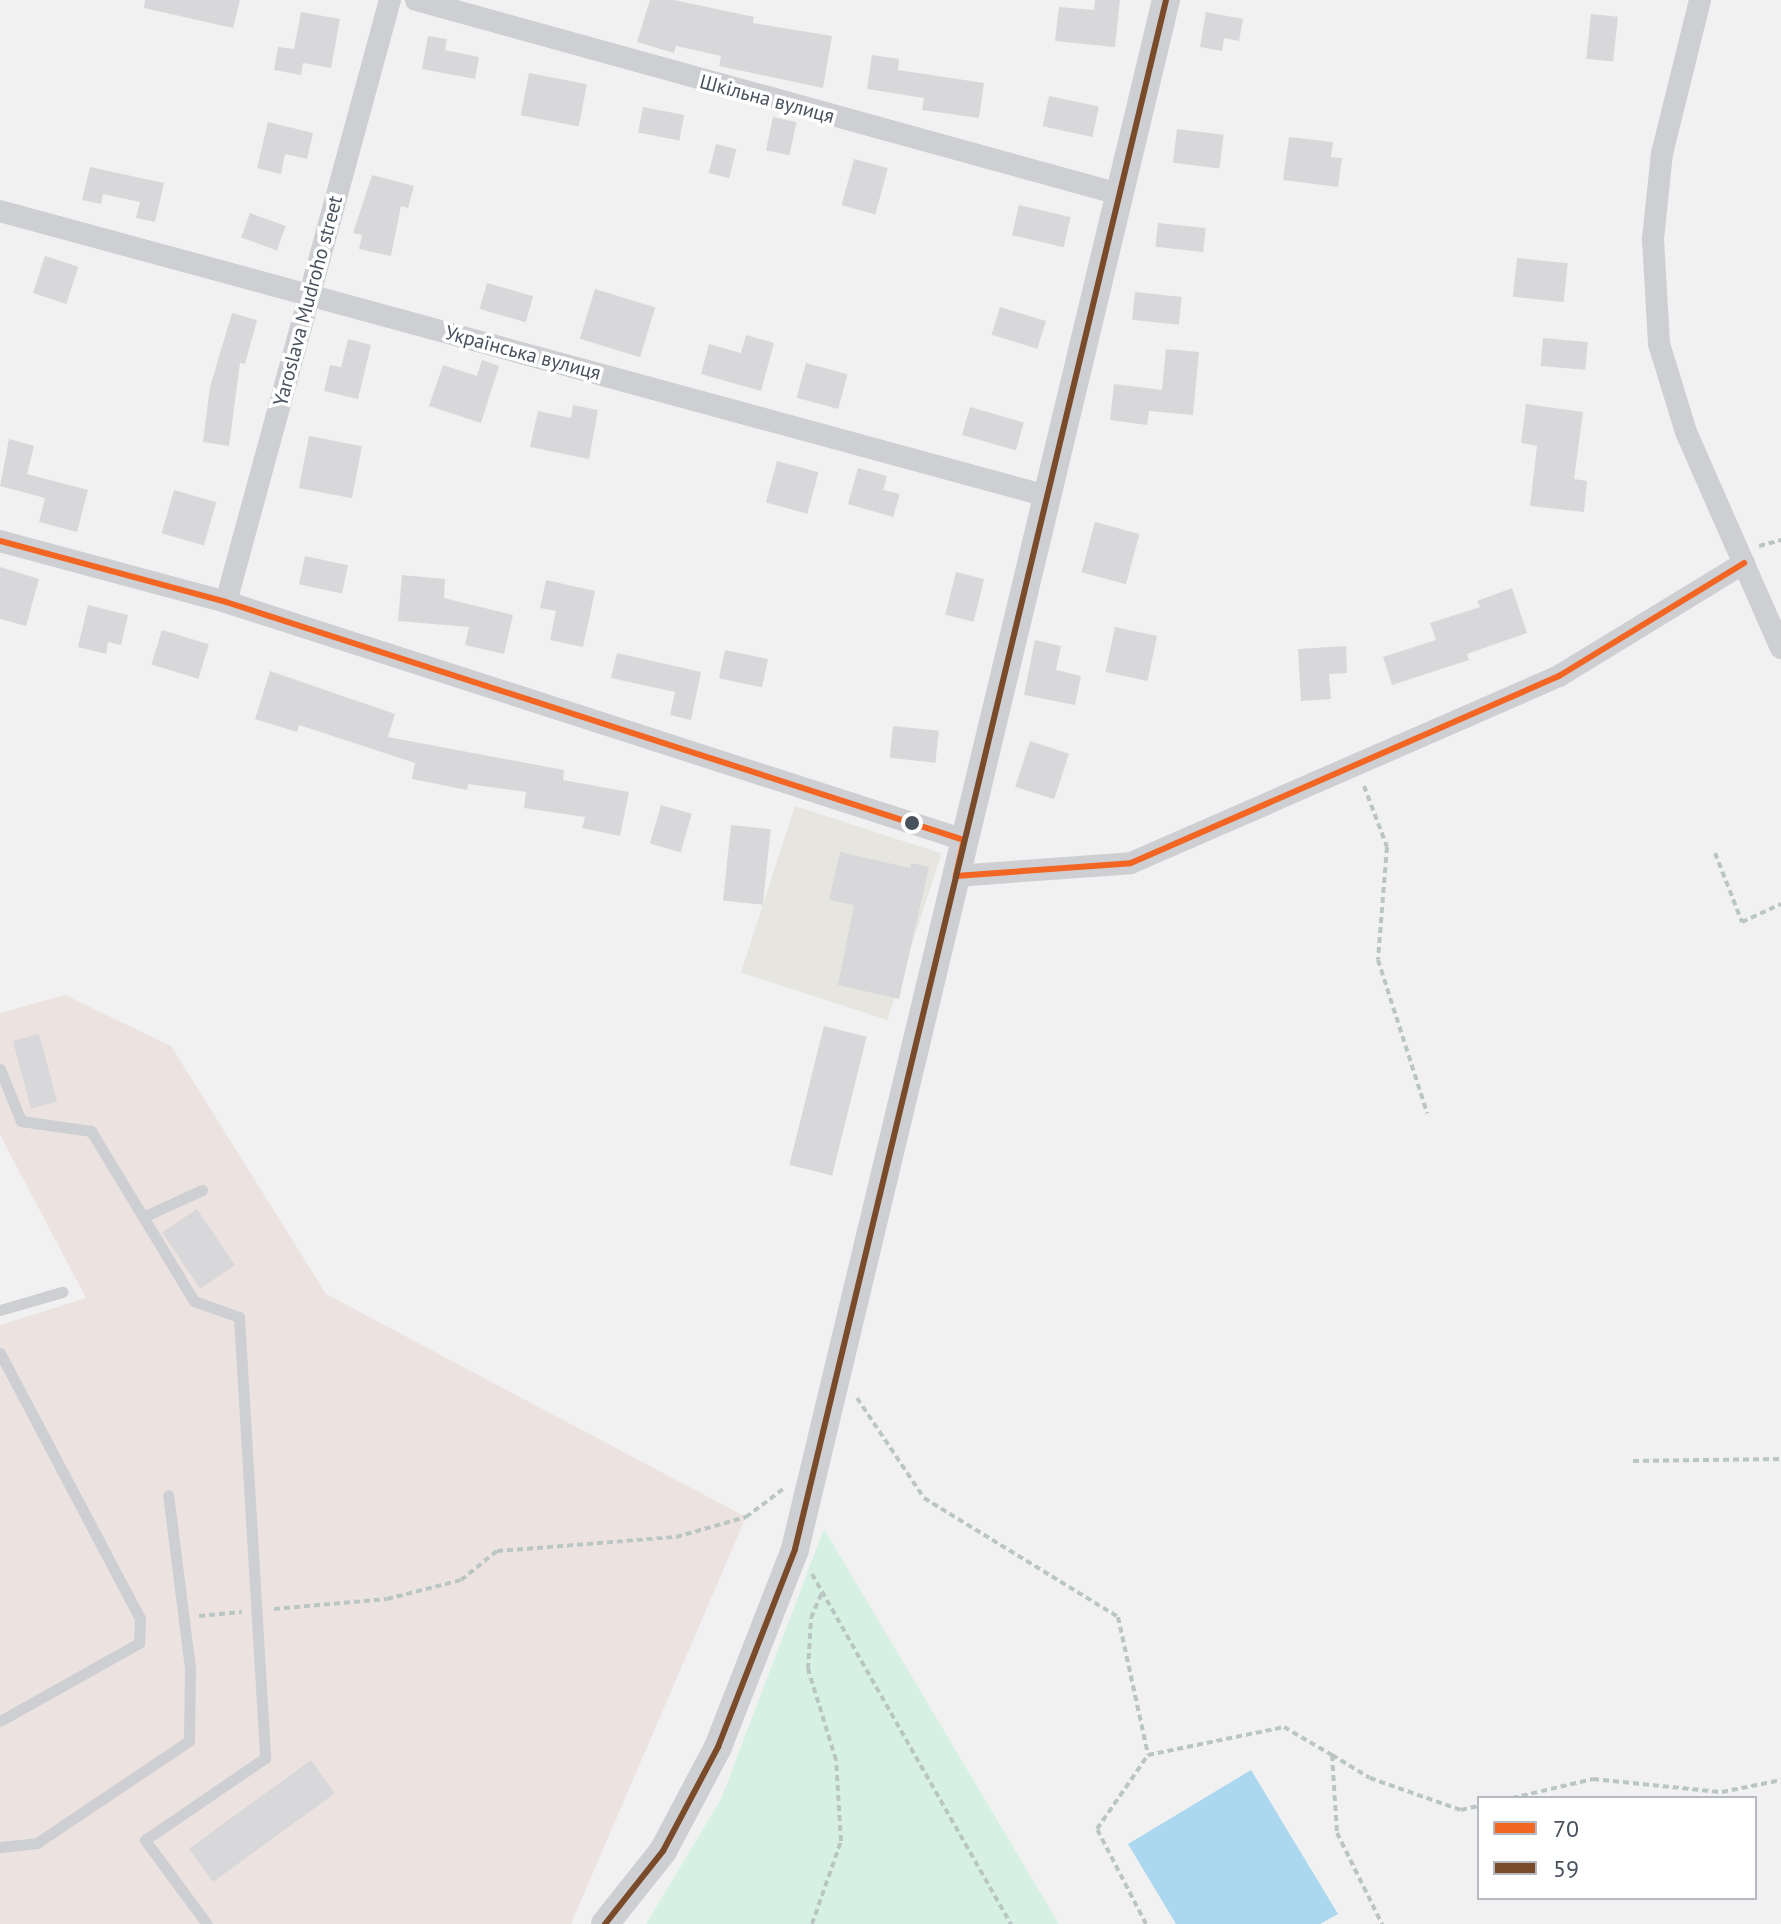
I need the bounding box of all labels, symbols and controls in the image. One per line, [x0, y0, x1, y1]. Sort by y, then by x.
street label: Шкільна вулиця [697, 70, 837, 128]
street label: Yaroslava Mudroho street [268, 193, 348, 409]
street label: Українська вулиця [442, 321, 604, 385]
unlabelled marker [904, 815, 920, 831]
legend [1477, 1796, 1757, 1900]
text: 70 [1553, 1813, 1579, 1844]
text: 59 [1553, 1853, 1579, 1884]

